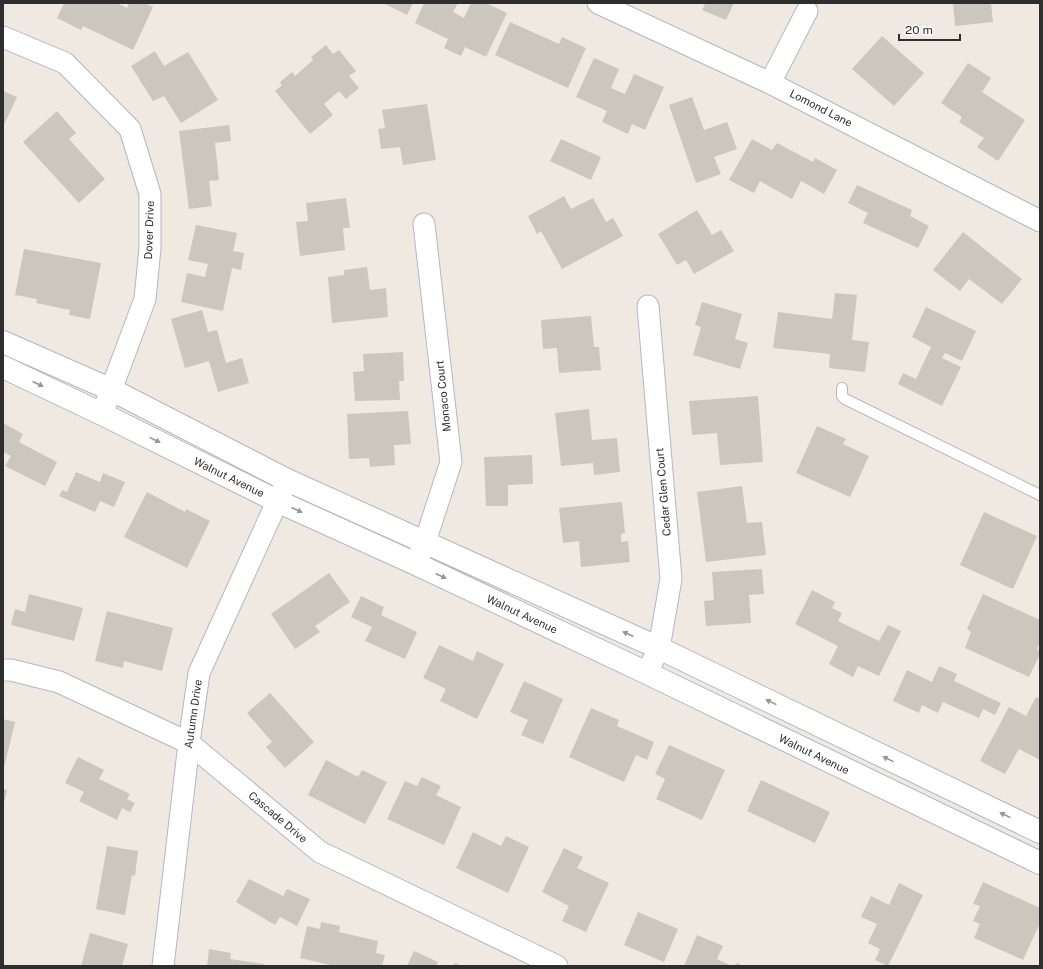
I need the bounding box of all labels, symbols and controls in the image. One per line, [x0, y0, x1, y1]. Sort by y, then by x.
scale bar [899, 16, 960, 42]
text: 20 m [905, 23, 933, 37]
street label: Lomond Lane [788, 87, 854, 129]
street label: Dover Drive [142, 200, 156, 260]
street label: Monaco Court [433, 360, 453, 432]
one-way arrow [33, 381, 44, 387]
one-way arrow [150, 437, 161, 443]
street label: Cedar Glen Court [653, 447, 673, 537]
street label: Walnut Avenue [192, 455, 266, 499]
one-way arrow [292, 507, 303, 513]
one-way arrow [435, 573, 447, 579]
street label: Walnut Avenue [485, 592, 559, 636]
one-way arrow [623, 631, 634, 637]
street label: Autumn Drive [182, 679, 204, 749]
one-way arrow [765, 699, 777, 705]
street label: Walnut Avenue [777, 732, 851, 776]
one-way arrow [882, 756, 894, 762]
street label: Cascade Drive [246, 789, 310, 845]
one-way arrow [999, 812, 1011, 818]

